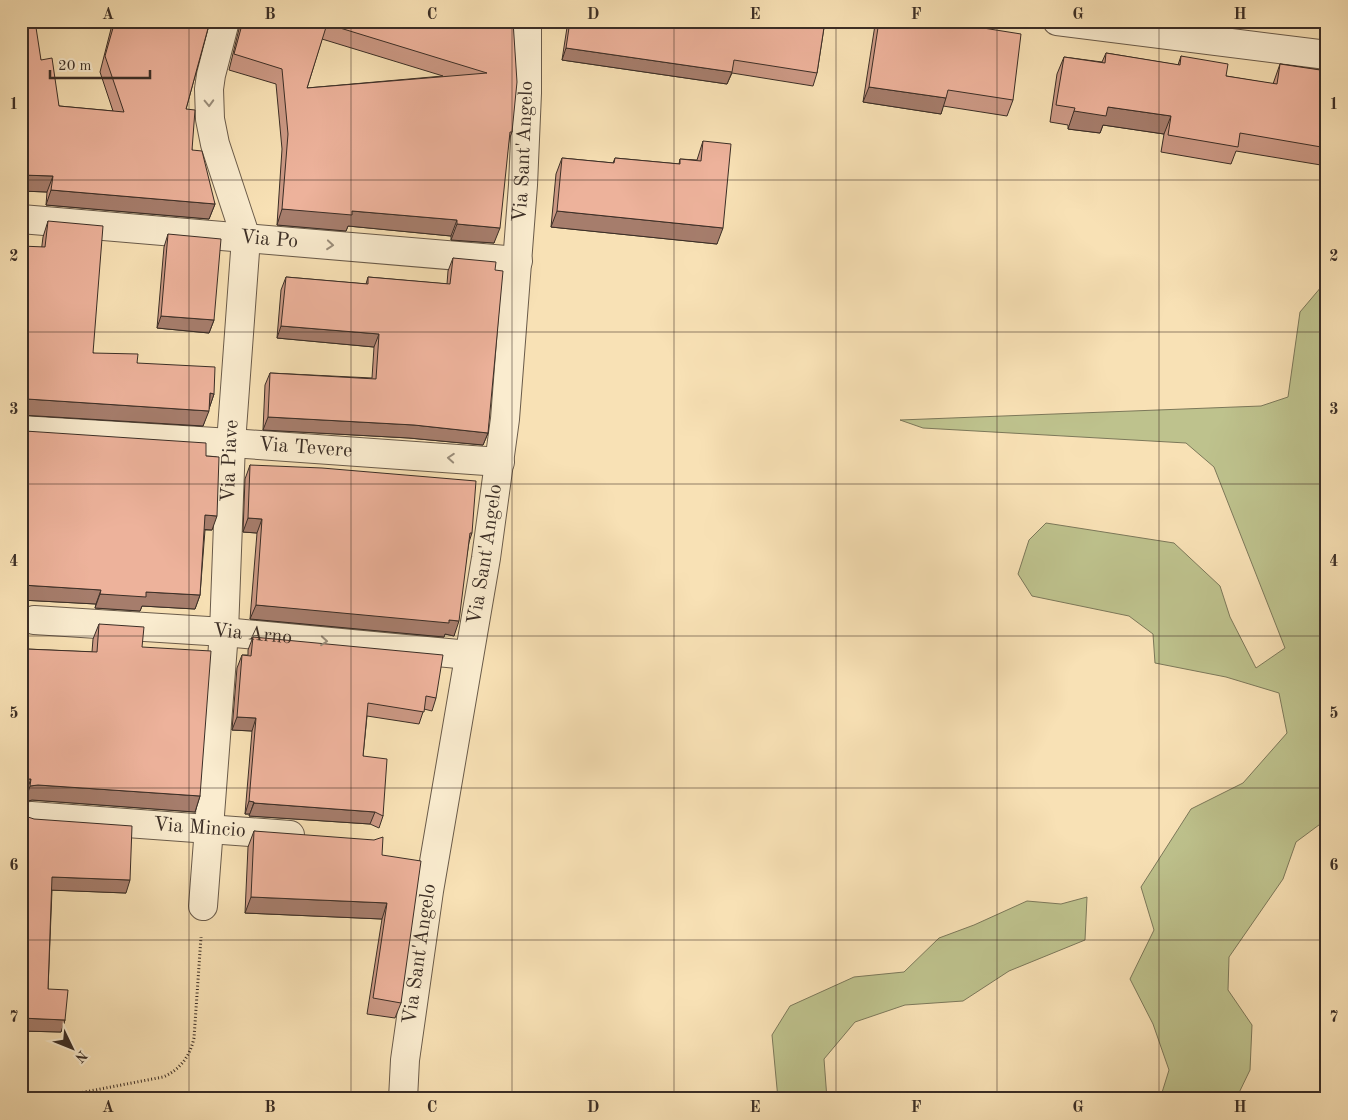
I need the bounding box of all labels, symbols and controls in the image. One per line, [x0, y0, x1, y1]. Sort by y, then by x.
text: A [102, 7, 114, 23]
text: B [264, 7, 276, 23]
text: C [427, 7, 437, 23]
text: D [587, 7, 599, 23]
text: E [749, 7, 761, 23]
text: F [911, 7, 922, 23]
text: G [1072, 7, 1084, 23]
text: H [1233, 7, 1247, 23]
scale bar [50, 48, 150, 80]
text: 20 m [58, 59, 92, 74]
street label: Via Sant'Angelo [510, 81, 537, 223]
text: 1 [9, 97, 19, 113]
text: 1 [1329, 97, 1339, 113]
one-way arrow [204, 100, 214, 107]
street label: Via Po [239, 228, 299, 252]
one-way arrow [326, 239, 334, 250]
text: 2 [9, 249, 19, 265]
text: 2 [1329, 249, 1339, 265]
text: 3 [9, 402, 19, 418]
text: 3 [1329, 402, 1339, 418]
street label: Via Piave [219, 419, 243, 503]
street label: Via Tevere [258, 435, 353, 462]
one-way arrow [447, 453, 455, 464]
street label: Via Sant'Angelo [465, 483, 506, 626]
text: 4 [9, 554, 19, 570]
text: 4 [1329, 554, 1339, 570]
street label: Via Arno [212, 621, 293, 648]
one-way arrow [321, 636, 329, 647]
text: 5 [9, 706, 19, 722]
text: 5 [1329, 706, 1339, 722]
street label: Via Mincio [153, 815, 246, 842]
text: 6 [9, 858, 19, 874]
text: 6 [1329, 858, 1339, 874]
street label: Via Sant'Angelo [400, 882, 440, 1026]
text: 7 [9, 1010, 19, 1026]
text: 7 [1329, 1010, 1339, 1026]
north arrow [48, 1022, 98, 1072]
text: N [72, 1047, 90, 1065]
text: A [102, 1100, 114, 1116]
text: B [264, 1100, 276, 1116]
text: C [427, 1100, 437, 1116]
text: D [587, 1100, 599, 1116]
text: E [749, 1100, 761, 1116]
text: F [911, 1100, 922, 1116]
text: G [1072, 1100, 1084, 1116]
text: H [1233, 1100, 1247, 1116]

